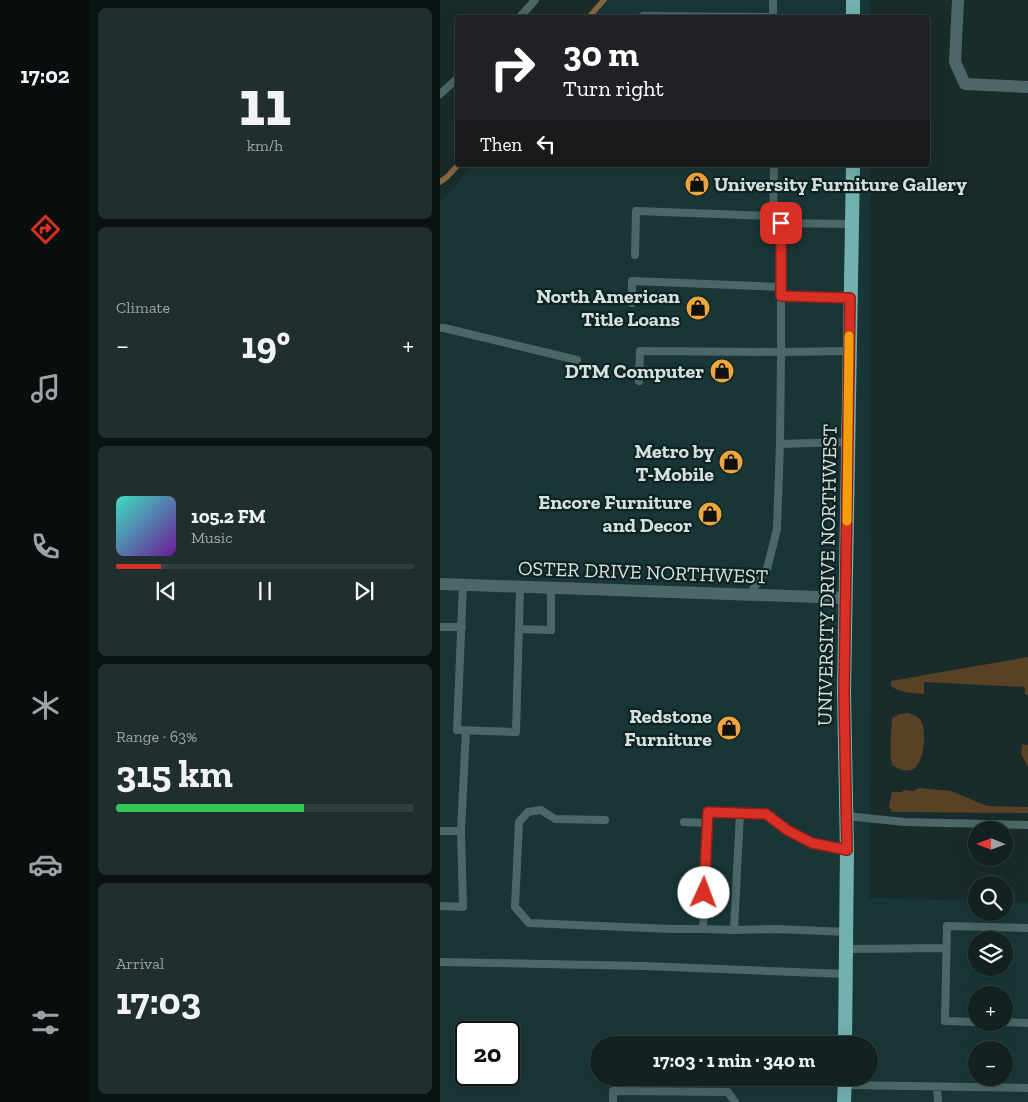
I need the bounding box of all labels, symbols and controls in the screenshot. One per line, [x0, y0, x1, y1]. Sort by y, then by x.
text: 30 m [563, 33, 639, 75]
icon: right [480, 35, 545, 100]
text: 17:02 [20, 62, 70, 89]
text: 11 [239, 64, 291, 142]
text: Turn right [563, 75, 664, 102]
icon: left [532, 130, 560, 158]
text: Then [480, 133, 522, 156]
text: km/h [247, 136, 283, 155]
shop icon: University Furniture Gallery [684, 171, 710, 197]
place label: University Furniture Gallery [714, 172, 967, 196]
pin [760, 202, 802, 244]
icon: arrive [767, 209, 795, 237]
icon: directions [28, 212, 63, 247]
place label: North American Title Loans [536, 284, 680, 331]
shop icon: North American Title Loans [685, 295, 711, 321]
text: Climate [116, 298, 170, 317]
text: 19° [241, 322, 290, 368]
text: − [116, 329, 129, 362]
text: + [402, 329, 414, 362]
shop icon: DTM Computer [709, 358, 735, 384]
place label: DTM Computer [565, 359, 704, 383]
icon: music [28, 371, 63, 406]
street label: UNIVERSITY DRIVE NORTHWEST [812, 424, 842, 726]
place label: Metro by T-Mobile [634, 439, 714, 486]
shop icon: Metro by T-Mobile [718, 449, 744, 475]
place label: Encore Furniture and Decor [538, 490, 692, 537]
shop icon: Encore Furniture and Decor [697, 501, 723, 527]
text: 105.2 FM [191, 505, 266, 528]
text: Music [191, 528, 233, 547]
icon: phone [28, 529, 63, 564]
street label: OSTER DRIVE NORTHWEST [518, 556, 768, 588]
icon: previous [152, 577, 180, 605]
icon: pause [251, 577, 279, 605]
icon: next [350, 577, 378, 605]
icon: climate [28, 688, 63, 723]
place label: Redstone Furniture [624, 704, 712, 751]
shop icon: Redstone Furniture [716, 715, 742, 741]
text: Range · 63% [116, 727, 197, 746]
text: 315 km [116, 751, 233, 797]
north arrow [968, 821, 1012, 866]
map controls [968, 821, 1013, 1086]
icon: car [28, 847, 63, 882]
position arrow [677, 866, 729, 918]
button: search [968, 876, 1013, 921]
button: layers [968, 931, 1013, 976]
text: Arrival [116, 954, 164, 973]
text: 17:03 [116, 978, 201, 1024]
button: + [968, 986, 1013, 1031]
icon: filters [28, 1005, 63, 1040]
speed limit sign: 20 [455, 1021, 520, 1086]
button: − [968, 1041, 1013, 1086]
text: 17:03 · 1 min · 340 m [653, 1049, 815, 1072]

